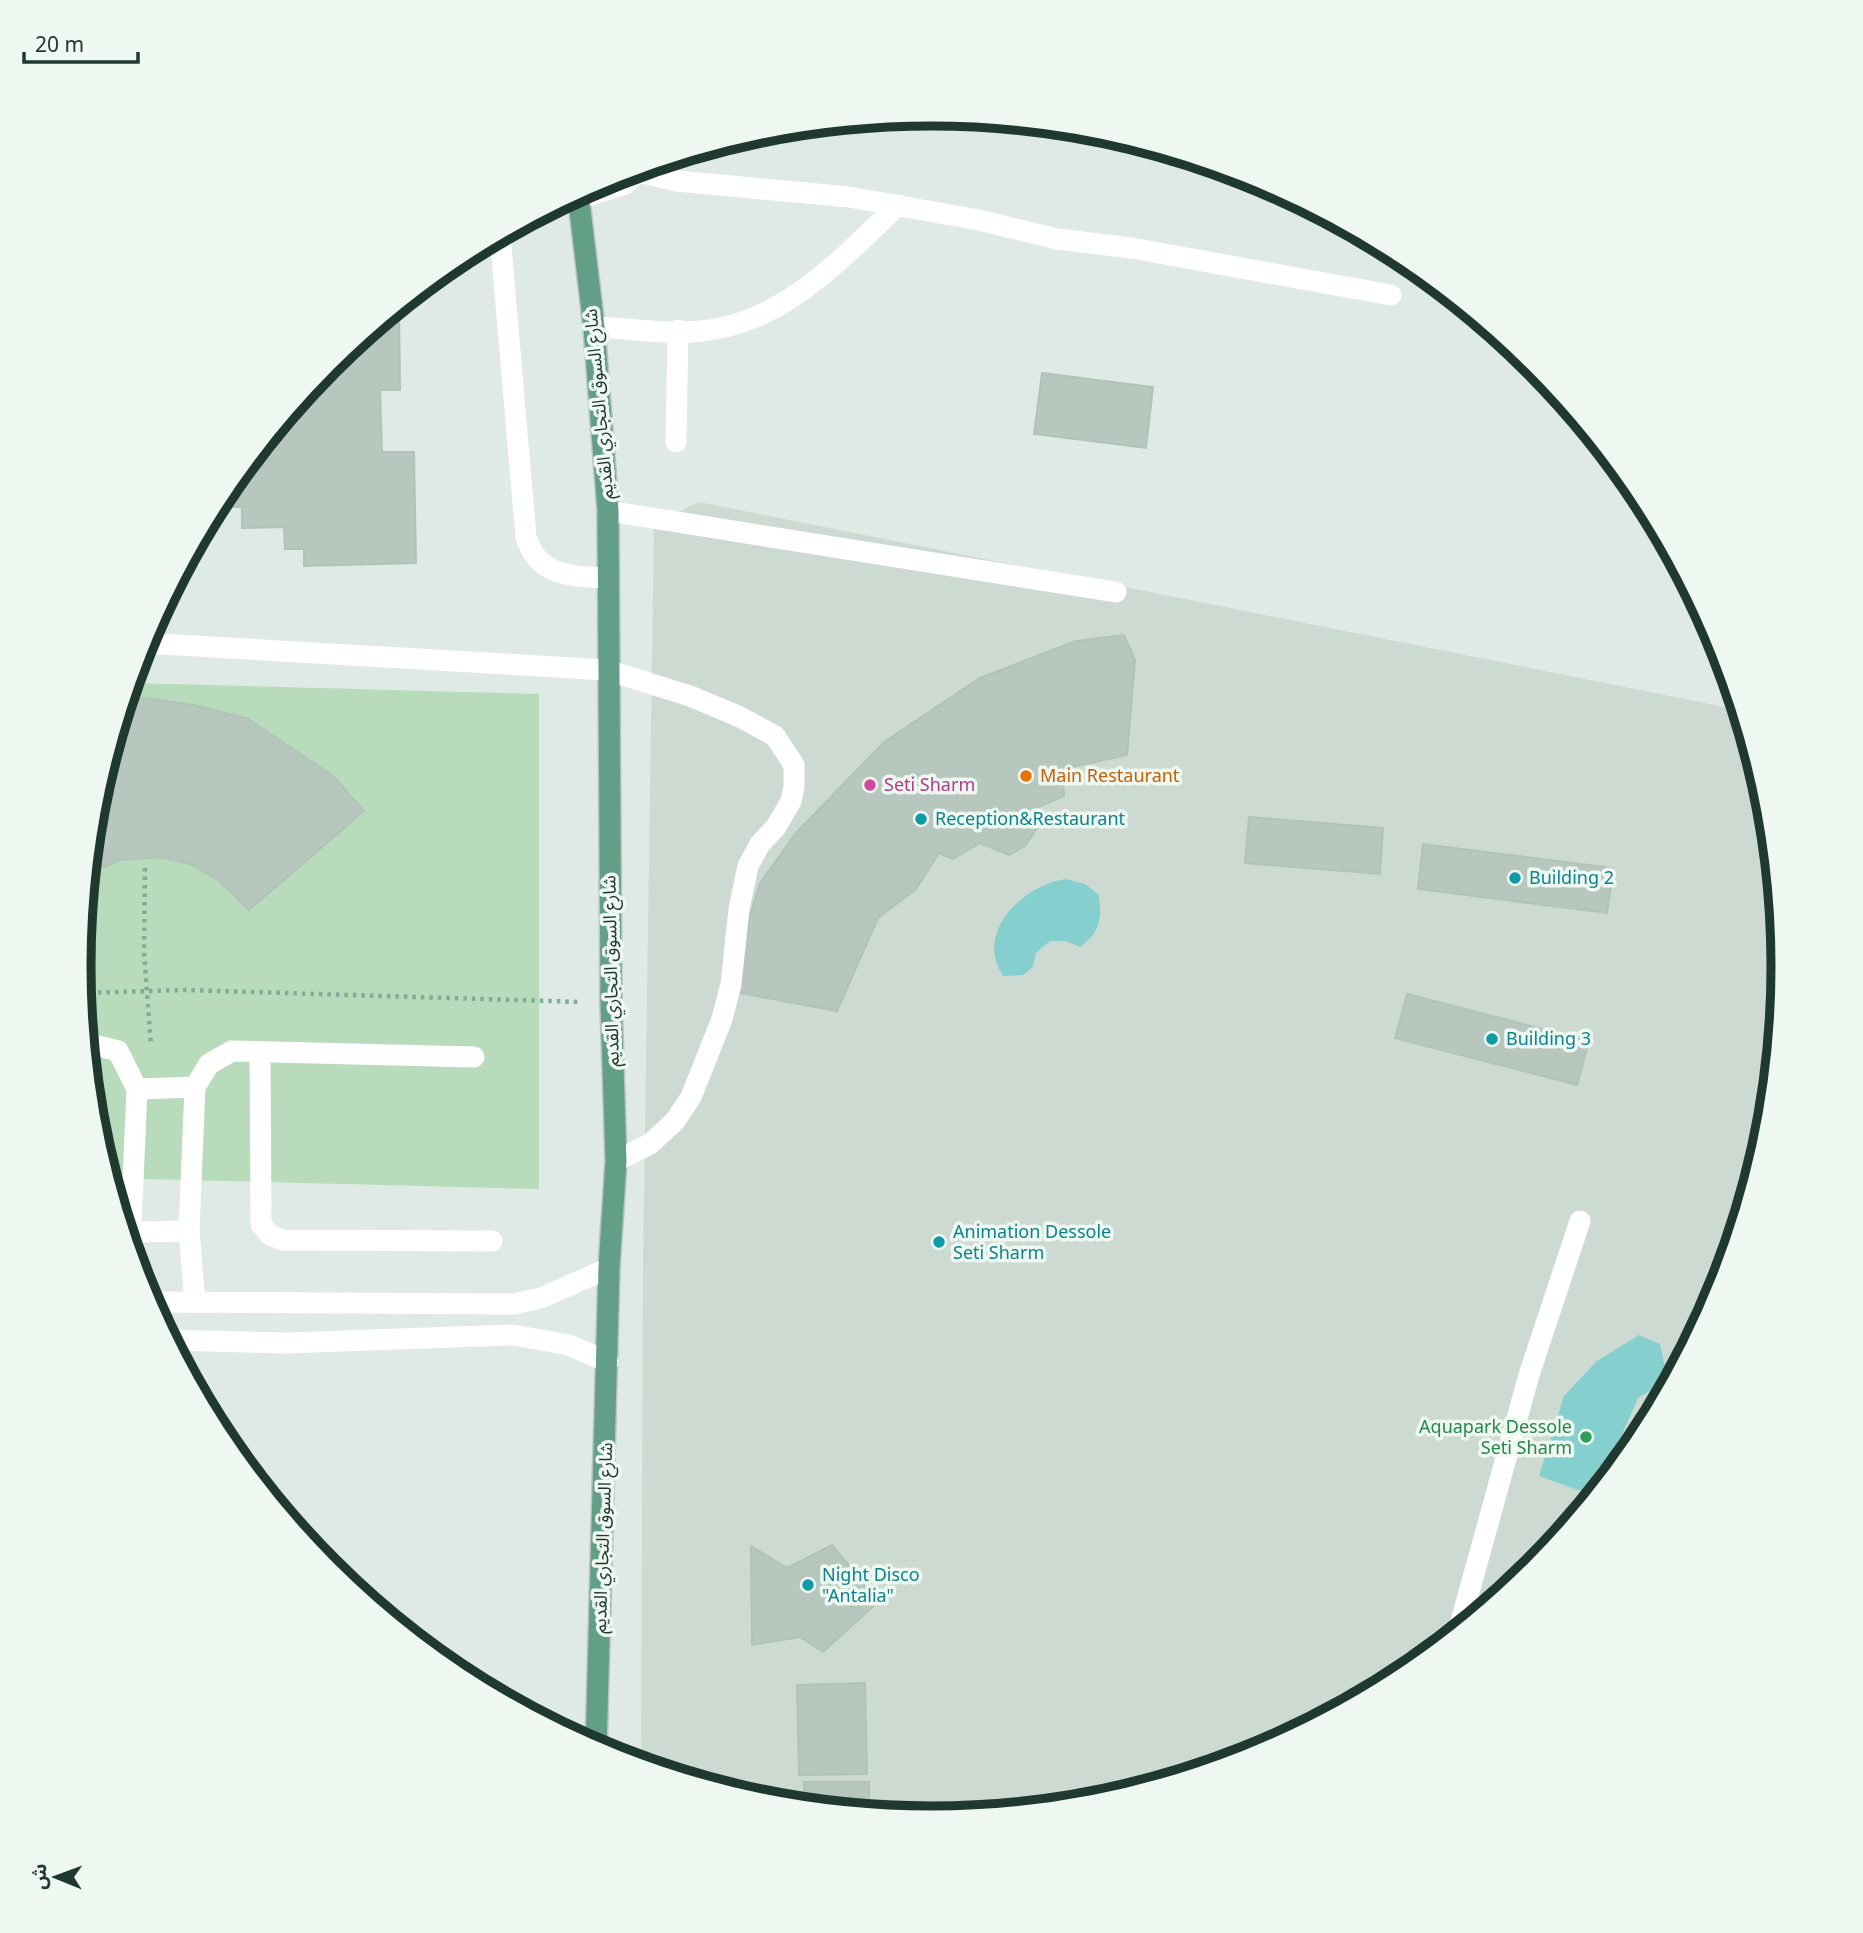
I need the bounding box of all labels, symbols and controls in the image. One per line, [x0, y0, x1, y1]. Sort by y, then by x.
scale bar [24, 21, 138, 65]
text: 20 m [35, 30, 84, 58]
street label: شارع السوق التجاري القديم [578, 307, 621, 500]
place label: Main Restaurant [1040, 763, 1180, 787]
marker: Main Restaurant [1018, 768, 1034, 784]
place label: Seti Sharm [884, 772, 975, 796]
marker: Seti Sharm [862, 777, 878, 793]
place label: Reception&Restaurant [935, 806, 1126, 830]
marker: Reception&Restaurant [913, 811, 929, 827]
place label: Building 2 [1529, 865, 1614, 889]
marker: Building 2 [1507, 870, 1523, 886]
street label: شارع السوق التجاري القديم [596, 875, 627, 1067]
place label: Building 3 [1506, 1026, 1591, 1050]
marker: Building 3 [1484, 1031, 1500, 1047]
place label: Animation Dessole Seti Sharm [953, 1219, 1111, 1264]
marker: Animation Dessole Seti Sharm [931, 1234, 947, 1250]
place label: Aquapark Dessole Seti Sharm [1419, 1414, 1572, 1459]
marker: Aquapark Dessole Seti Sharm [1578, 1429, 1594, 1445]
street label: شارع السوق التجاري القديم [587, 1442, 620, 1634]
place label: Night Disco "Antalia" [822, 1562, 920, 1607]
marker: Night Disco "Antalia" [800, 1577, 816, 1593]
north arrow [21, 1842, 91, 1912]
text: ش [26, 1863, 52, 1890]

